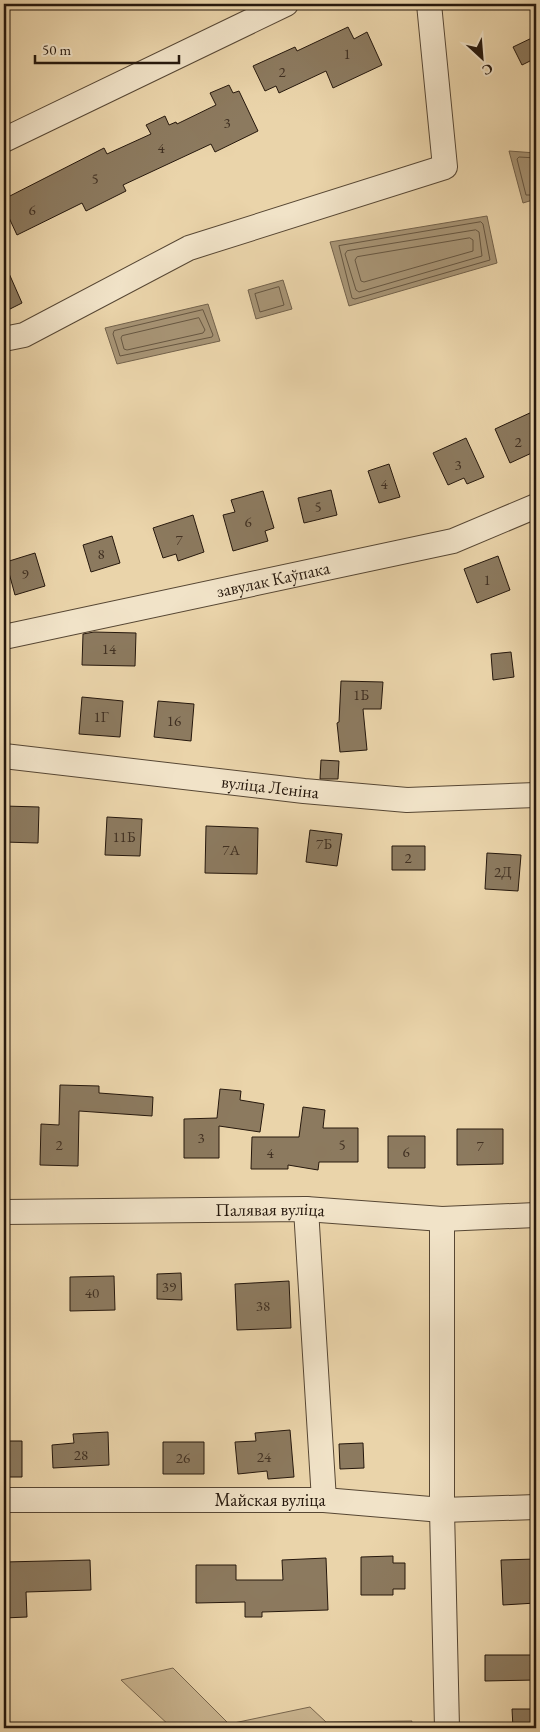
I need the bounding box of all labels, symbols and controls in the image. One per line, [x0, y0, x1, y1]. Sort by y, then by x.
scale bar [35, 32, 179, 64]
north arrow [458, 32, 508, 82]
text: 50 m [42, 40, 71, 59]
house number: 1 [343, 44, 351, 63]
text: С [479, 59, 496, 80]
house number: 2 [278, 62, 286, 81]
house number: 3 [223, 113, 231, 132]
house number: 4 [157, 138, 165, 157]
house number: 5 [91, 169, 99, 188]
house number: 6 [28, 200, 36, 219]
house number: 2 [514, 432, 522, 451]
house number: 3 [454, 455, 462, 474]
house number: 4 [380, 474, 388, 493]
house number: 5 [314, 497, 322, 516]
house number: 6 [244, 512, 252, 531]
house number: 7 [175, 530, 183, 549]
house number: 8 [97, 544, 105, 563]
street label: завулак Каўпака [214, 556, 333, 602]
house number: 9 [21, 564, 29, 583]
house number: 1 [483, 570, 491, 589]
house number: 14 [102, 639, 117, 658]
house number: 1Б [353, 685, 369, 704]
house number: 1Г [94, 707, 109, 726]
house number: 16 [167, 711, 181, 730]
street label: вуліца Леніна [220, 769, 321, 803]
house number: 11Б [112, 827, 136, 846]
house number: 7Б [316, 834, 332, 853]
house number: 7А [222, 840, 240, 859]
house number: 2 [404, 848, 412, 867]
house number: 2Д [494, 862, 512, 881]
house number: 3 [197, 1128, 205, 1147]
house number: 2 [55, 1135, 63, 1154]
house number: 5 [338, 1135, 346, 1154]
house number: 7 [476, 1136, 484, 1155]
house number: 6 [402, 1142, 410, 1161]
house number: 4 [266, 1143, 274, 1162]
street label: Палявая вуліца [215, 1197, 326, 1221]
house number: 39 [162, 1277, 176, 1296]
house number: 40 [85, 1283, 99, 1302]
house number: 38 [256, 1296, 270, 1315]
house number: 28 [74, 1445, 88, 1464]
house number: 24 [257, 1447, 272, 1466]
house number: 26 [176, 1448, 190, 1467]
street label: Майская вуліца [214, 1488, 326, 1511]

